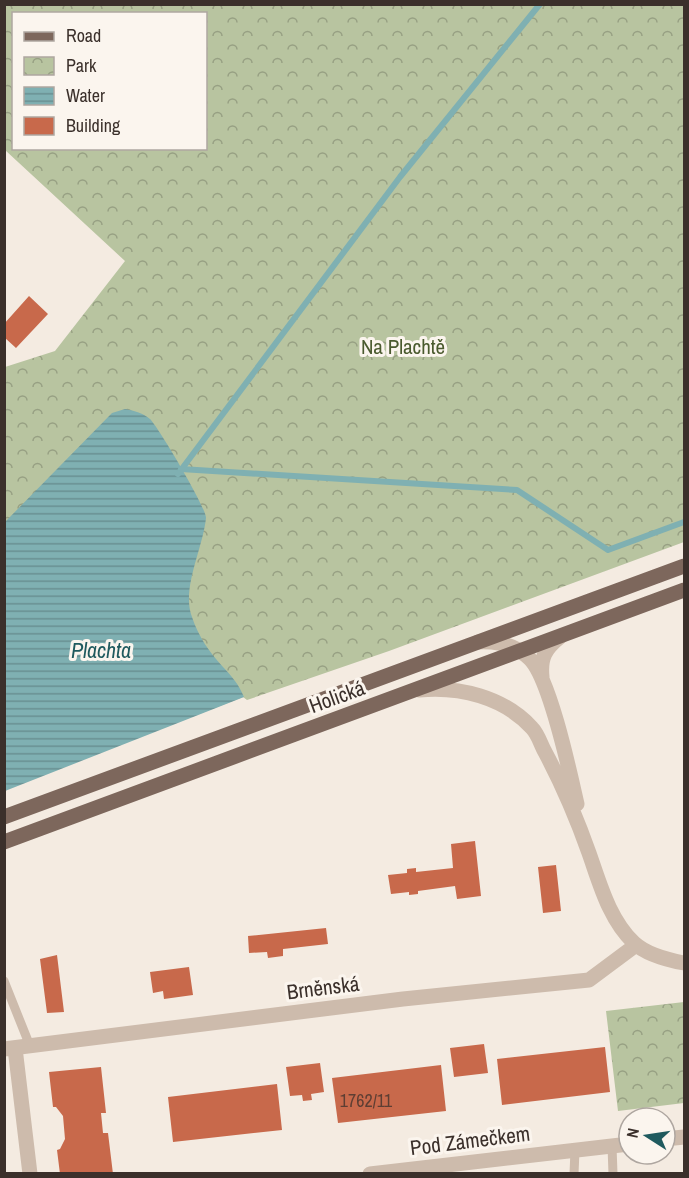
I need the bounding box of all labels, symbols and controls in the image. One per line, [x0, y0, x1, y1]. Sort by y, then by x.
legend [12, 12, 207, 150]
text: Road [66, 23, 101, 48]
text: Park [66, 53, 97, 78]
text: Water [66, 83, 105, 108]
text: Building [66, 113, 121, 138]
park label: Na Plachtě [361, 332, 445, 361]
water label: Plachta [71, 635, 131, 665]
street label: Holická [305, 673, 369, 720]
street label: Brněnská [285, 969, 361, 1006]
house number: 1762/11 [340, 1088, 393, 1113]
north arrow [617, 1106, 677, 1166]
street label: Pod Zámečkem [408, 1119, 532, 1162]
text: N [621, 1126, 644, 1140]

